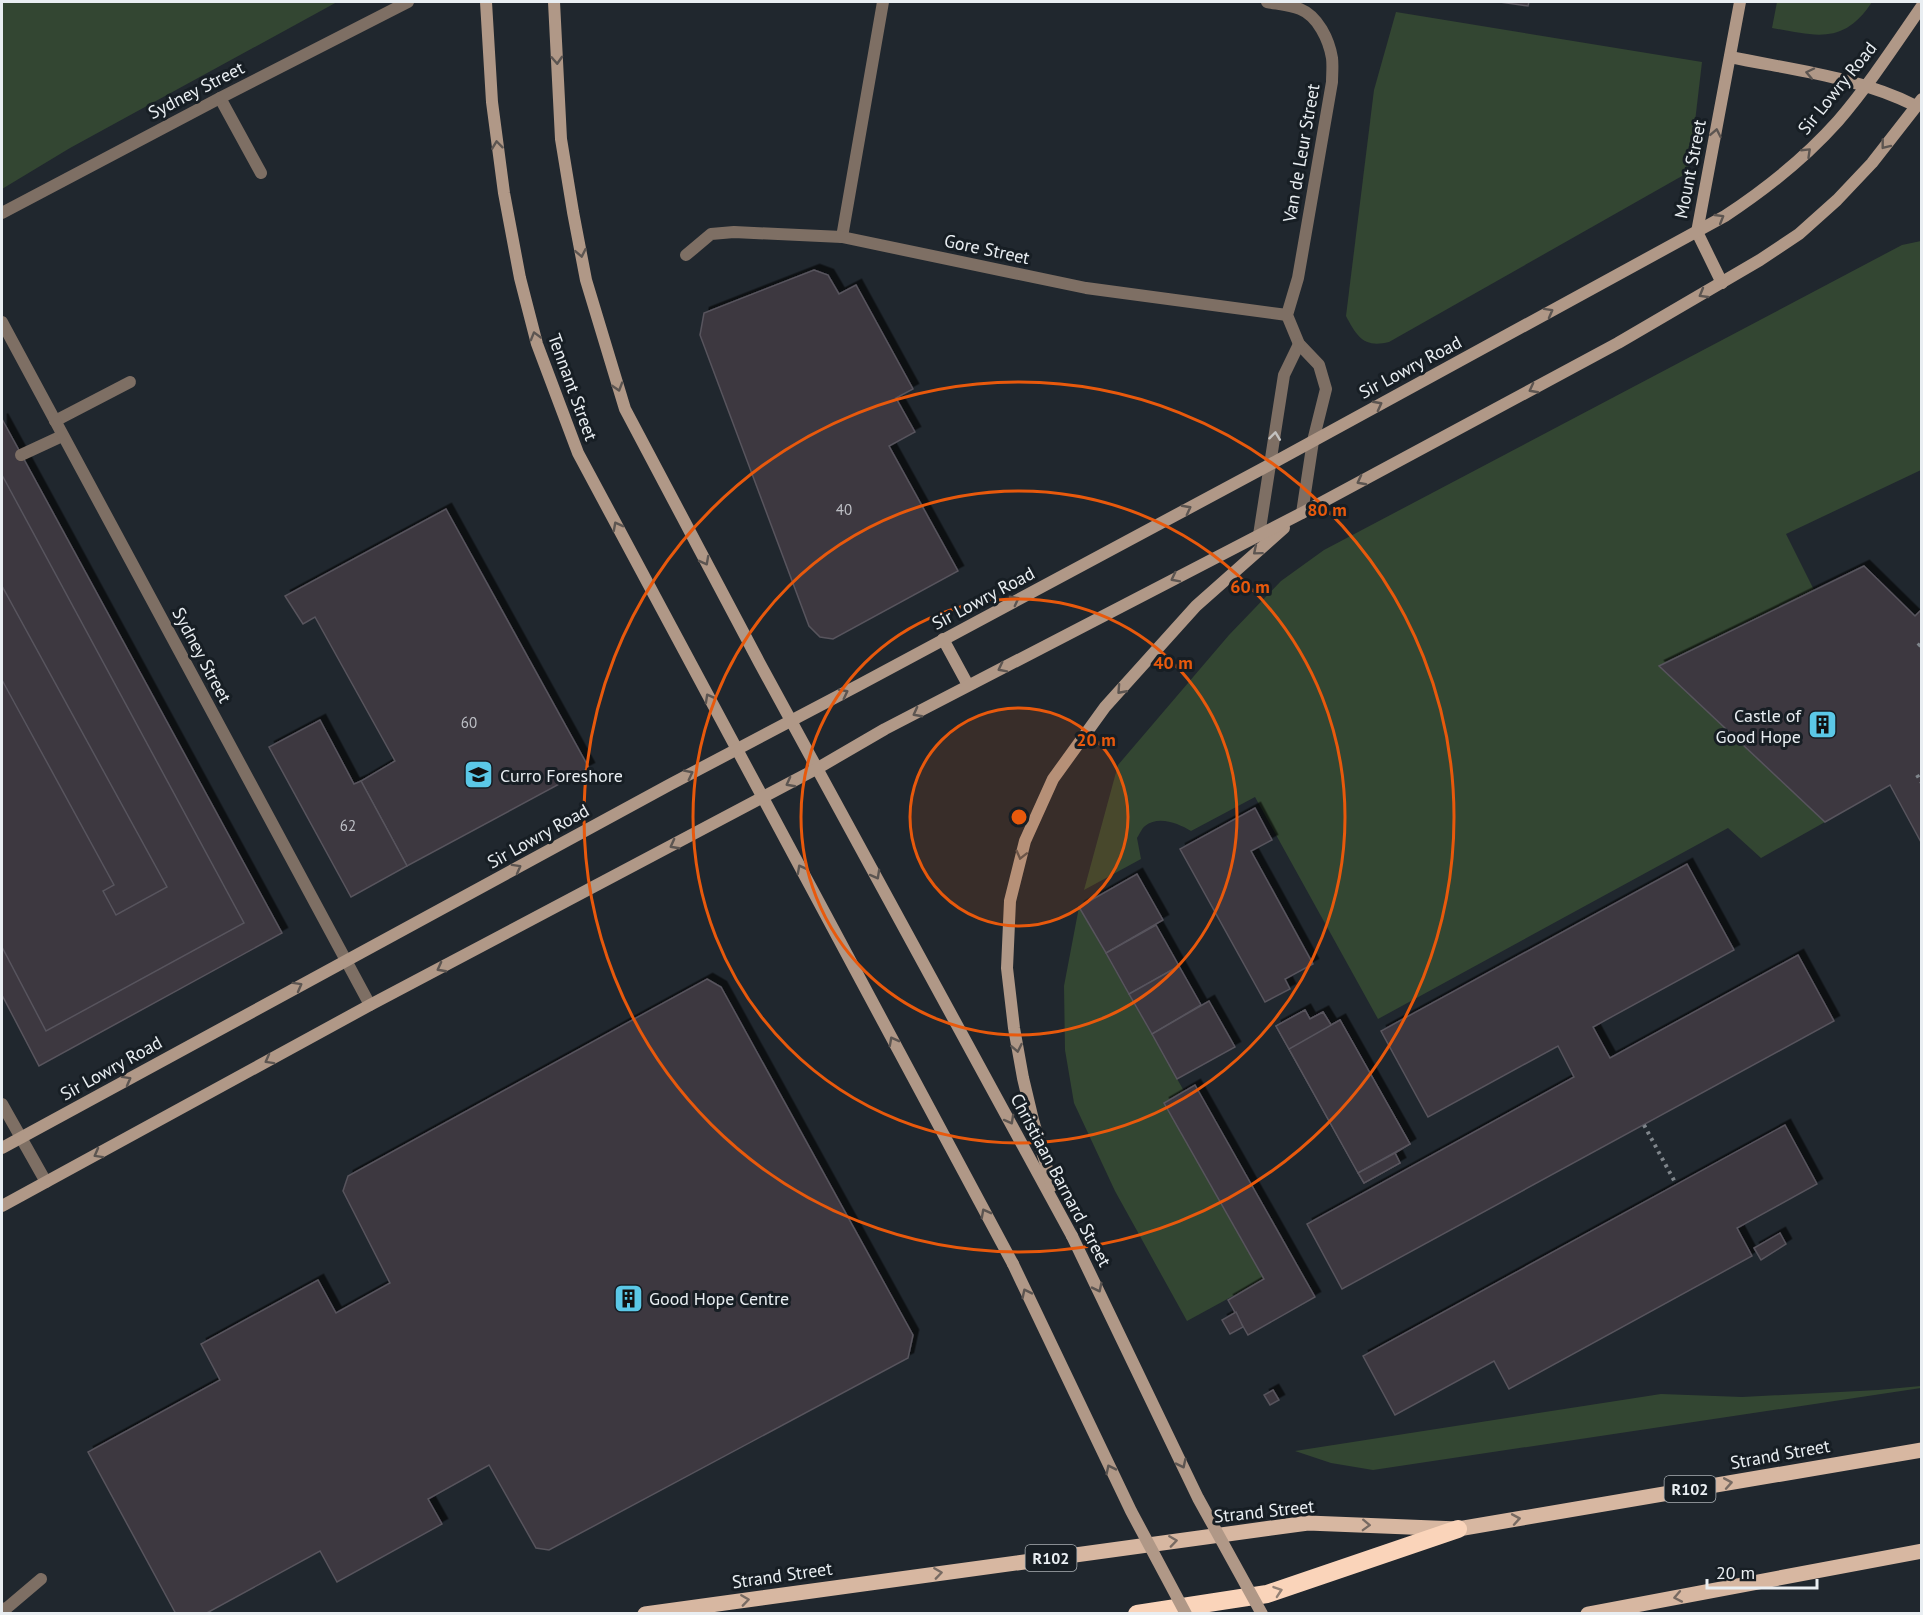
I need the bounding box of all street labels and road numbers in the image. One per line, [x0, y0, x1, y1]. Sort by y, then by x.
street label: Sir Lowry Road [1793, 37, 1881, 139]
street label: Sydney Street [144, 56, 248, 124]
street label: Van de Leur Street [1277, 82, 1325, 225]
street label: Mount Street [1669, 118, 1711, 220]
street label: Gore Street [942, 229, 1032, 269]
street label: Tennant Street [543, 330, 603, 444]
street label: Sir Lowry Road [1355, 330, 1465, 404]
street label: Sir Lowry Road [928, 561, 1038, 635]
street label: Sydney Street [167, 603, 237, 707]
street label: Sir Lowry Road [483, 799, 593, 873]
street label: Sir Lowry Road [56, 1031, 166, 1105]
street label: Christiaan Barnard Street [1006, 1089, 1116, 1271]
street label: Strand Street [1728, 1434, 1832, 1474]
road number: R102 [1664, 1476, 1716, 1502]
street label: Strand Street [1213, 1494, 1315, 1528]
road number: R102 [1026, 1545, 1076, 1571]
street label: Strand Street [730, 1557, 834, 1593]

